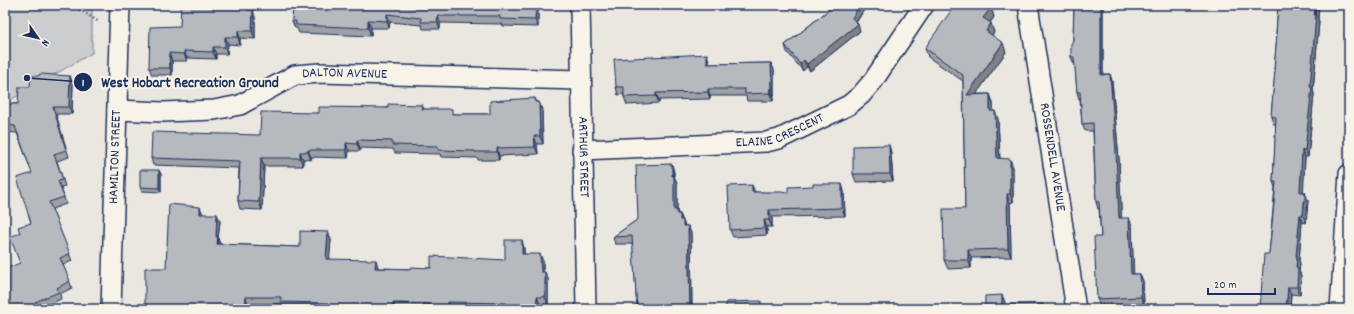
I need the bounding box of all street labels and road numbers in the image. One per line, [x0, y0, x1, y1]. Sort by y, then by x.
street label: DALTON AVENUE [301, 63, 388, 85]
street label: ROSSENDELL AVENUE [1034, 101, 1071, 213]
street label: ELAINE CRESCENT [735, 108, 828, 153]
street label: HAMILTON STREET [104, 109, 127, 204]
street label: ARTHUR STREET [572, 116, 594, 198]

